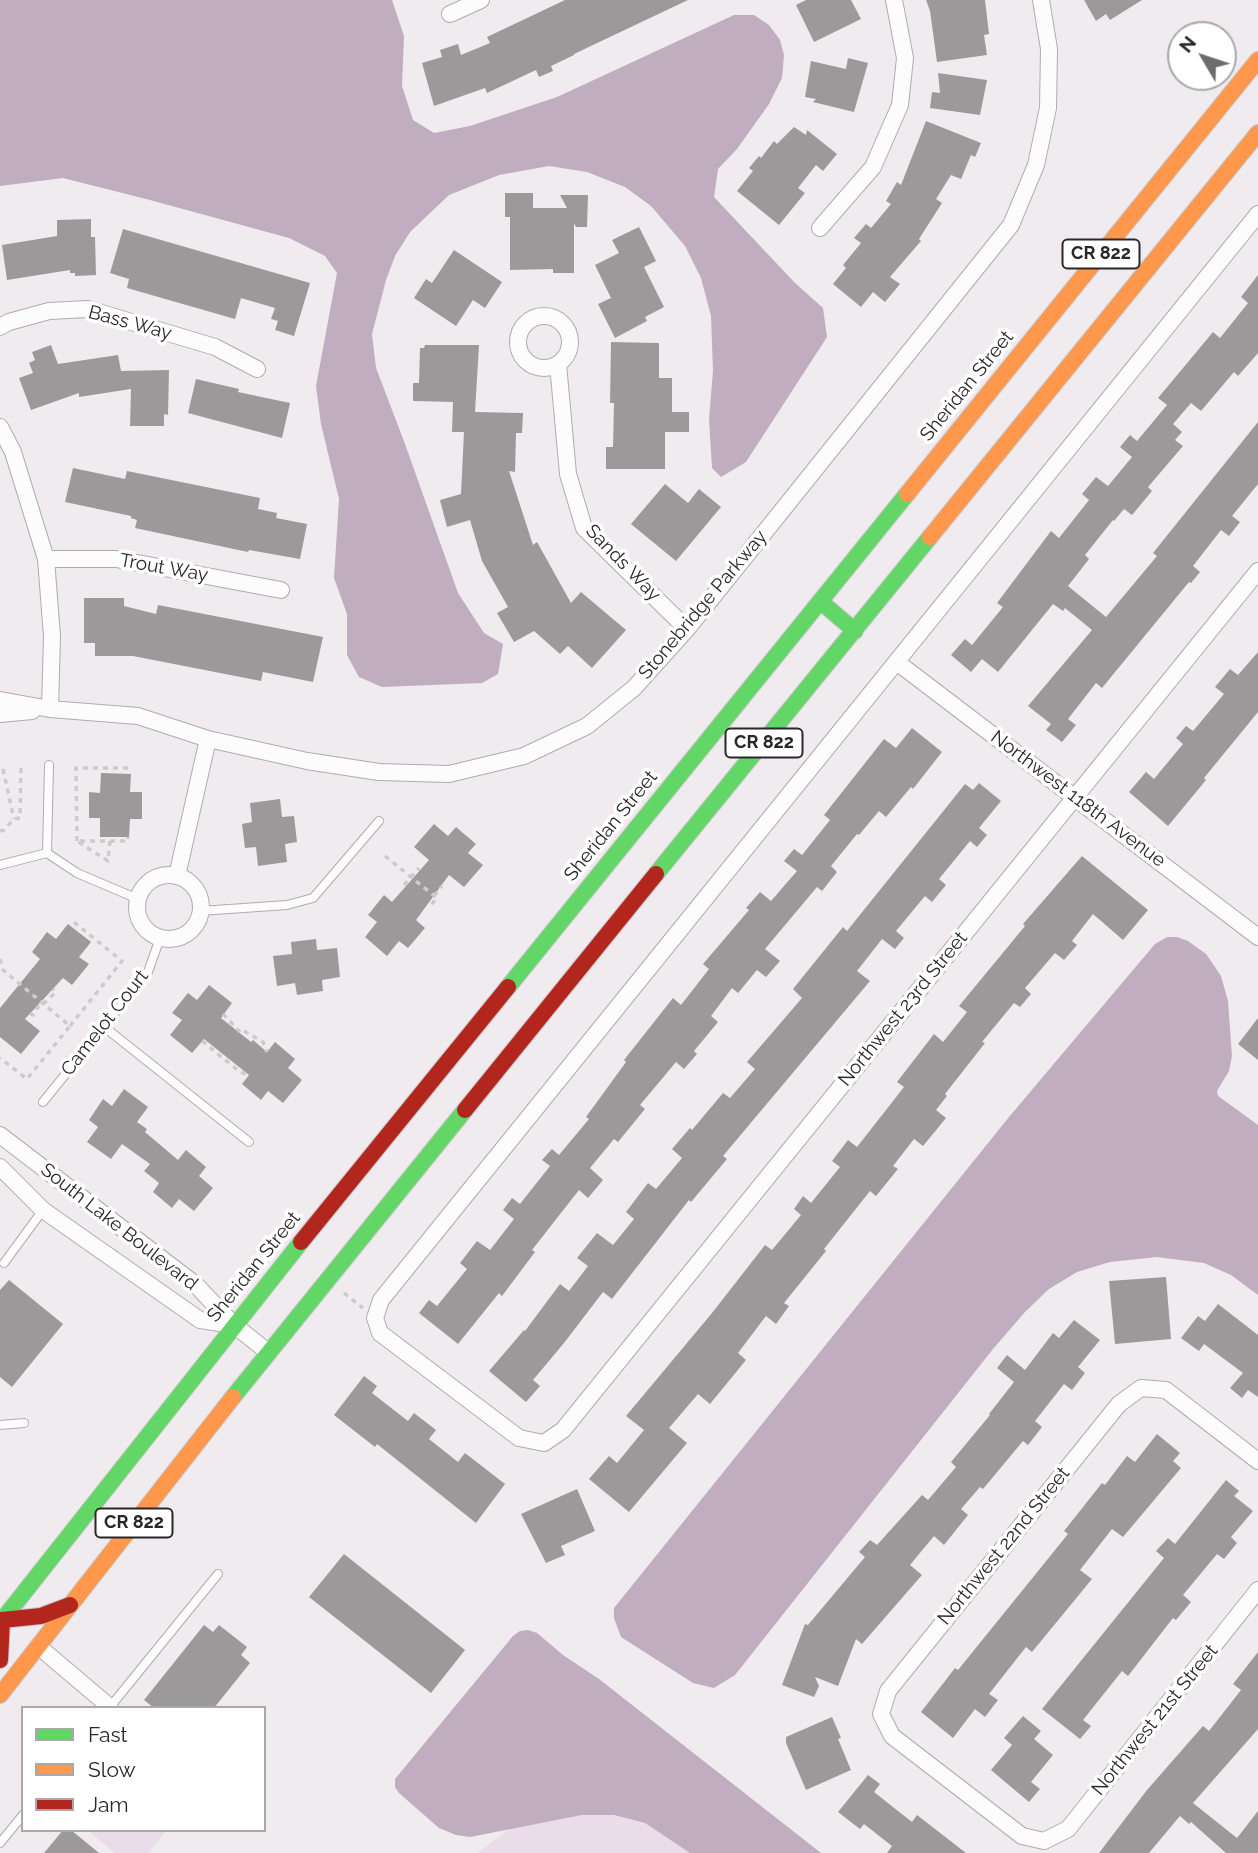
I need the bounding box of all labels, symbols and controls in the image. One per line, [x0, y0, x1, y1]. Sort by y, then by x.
north arrow [1167, 21, 1237, 91]
text: N [1174, 31, 1200, 57]
road number: CR 822 [1062, 240, 1140, 268]
street label: Bass Way [86, 301, 174, 345]
street label: Sheridan Street [916, 326, 1018, 446]
street label: Sands Way [581, 520, 665, 606]
street label: Stonebridge Parkway [634, 526, 772, 684]
street label: Trout Way [118, 549, 210, 587]
street label: Northwest 118th Avenue [986, 726, 1170, 872]
road number: CR 822 [726, 728, 802, 758]
street label: Sheridan Street [560, 766, 662, 886]
street label: Northwest 23rd Street [834, 927, 972, 1091]
street label: Camelot Court [57, 965, 153, 1081]
street label: South Lake Boulevard [36, 1159, 202, 1295]
street label: Sheridan Street [203, 1207, 305, 1327]
street label: Northwest 22nd Street [933, 1462, 1075, 1630]
road number: CR 822 [96, 1508, 172, 1538]
street label: Northwest 21st Street [1087, 1640, 1223, 1800]
legend [21, 1706, 266, 1832]
text: Fast [88, 1722, 128, 1747]
text: Slow [88, 1757, 136, 1782]
text: Jam [88, 1792, 129, 1817]

